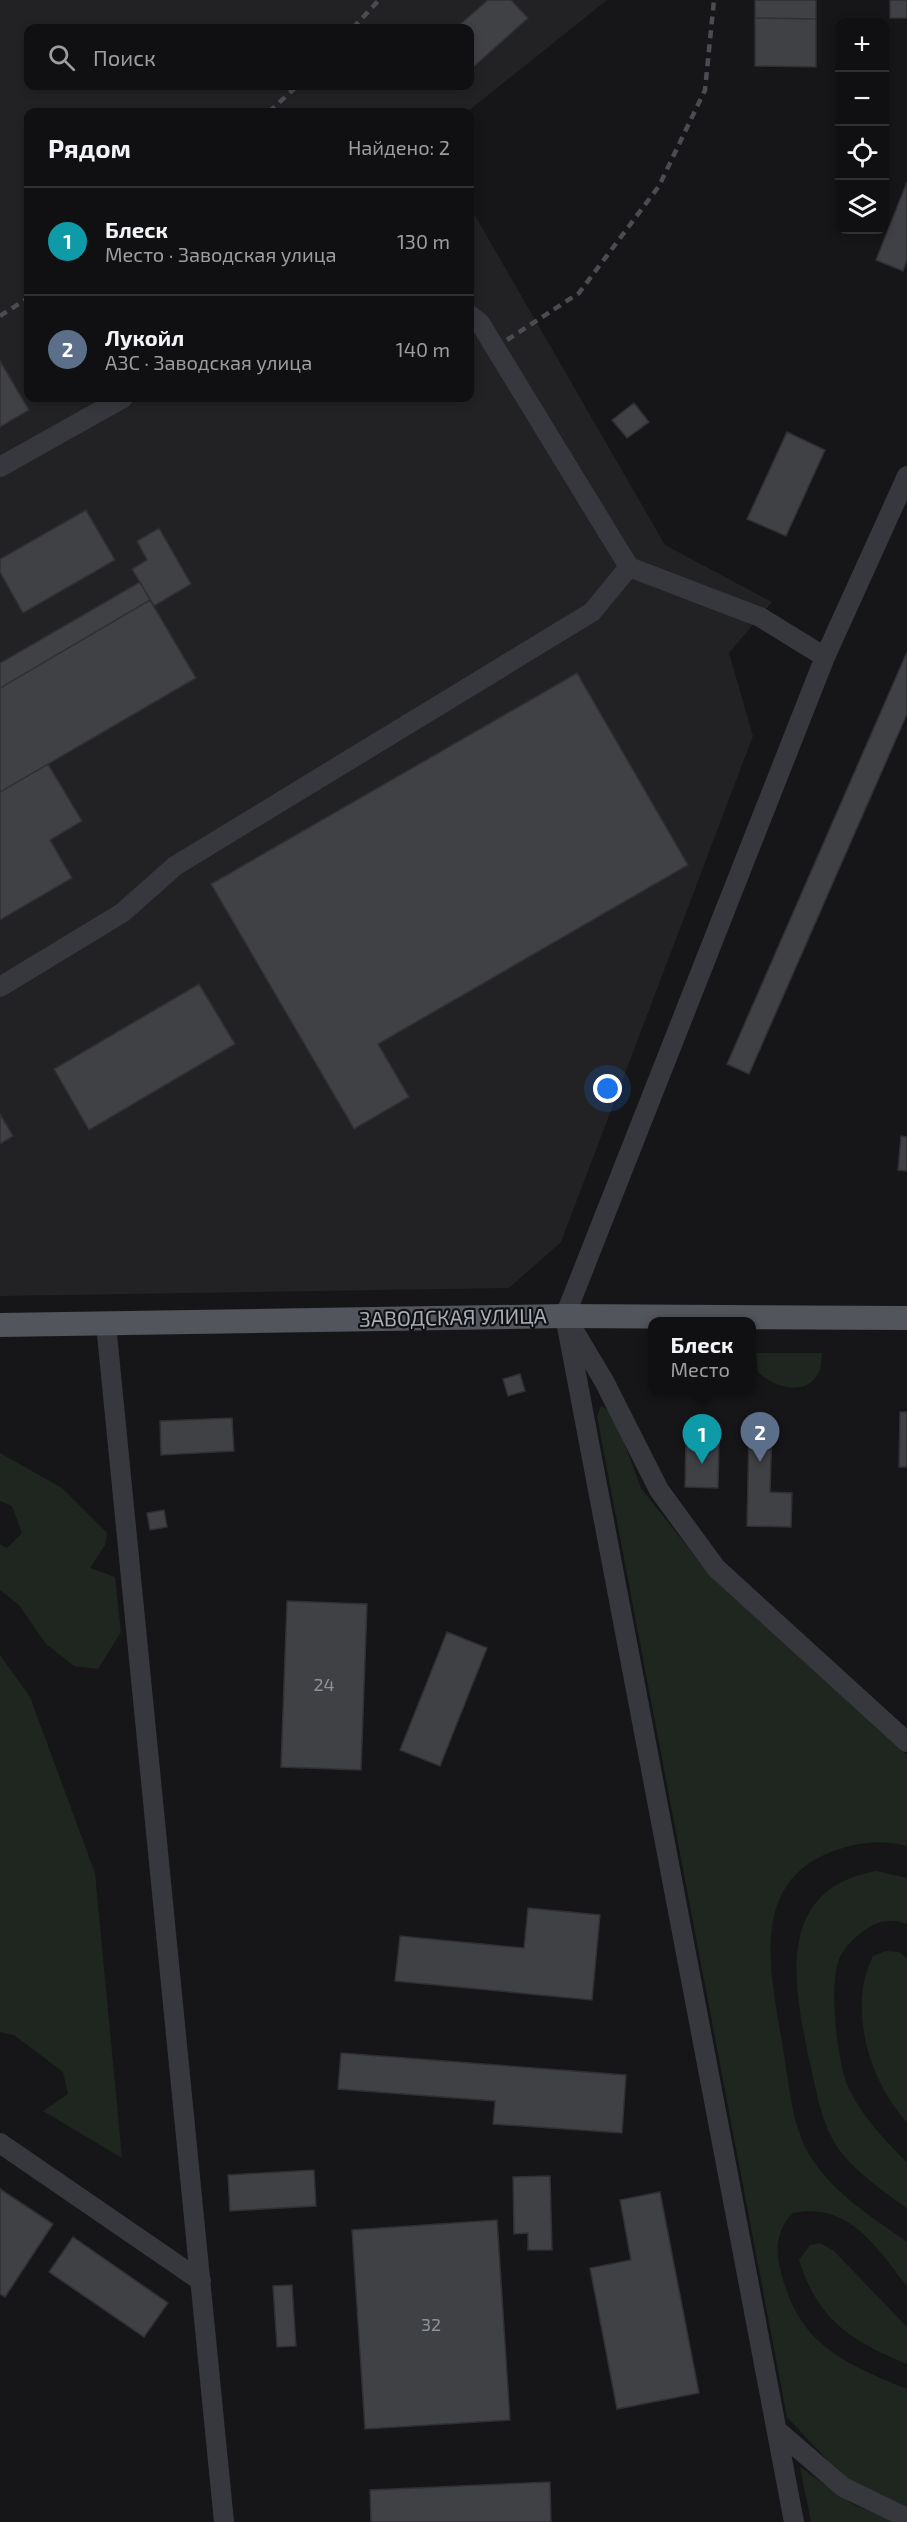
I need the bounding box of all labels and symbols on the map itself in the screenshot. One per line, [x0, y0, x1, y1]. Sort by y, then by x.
your location [593, 1074, 622, 1103]
street label: ЗАВОДСКАЯ УЛИЦА [359, 1302, 547, 1331]
pin: 2 [740, 1412, 780, 1462]
pin: 1 [682, 1414, 722, 1464]
house number: 24 [313, 1673, 335, 1695]
house number: 32 [421, 2313, 441, 2335]

